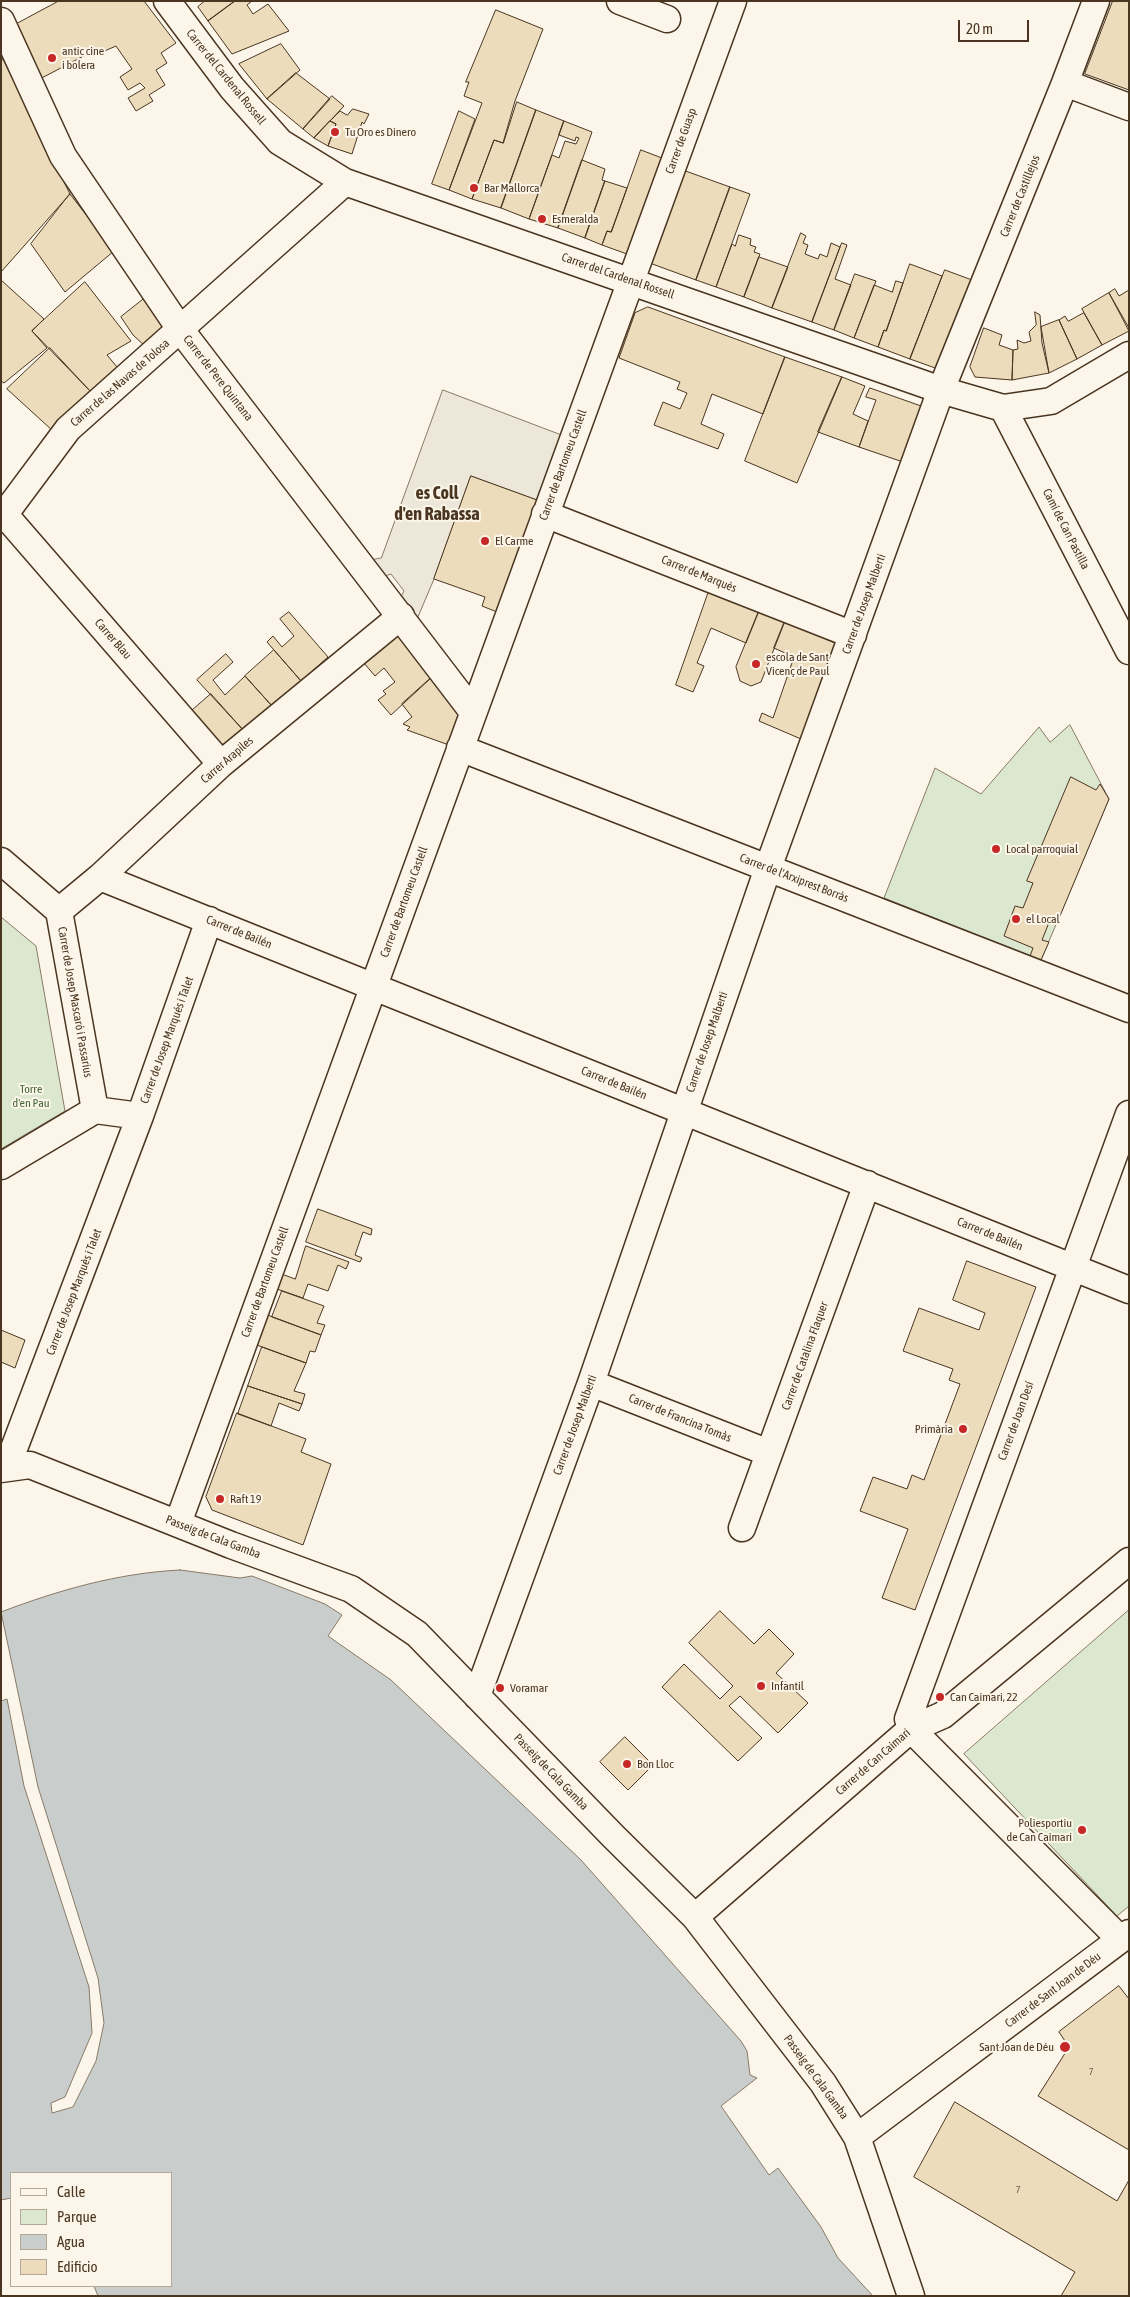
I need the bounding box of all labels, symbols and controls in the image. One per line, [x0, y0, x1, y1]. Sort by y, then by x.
scale bar [960, 10, 1031, 42]
text: 20 m [966, 20, 993, 37]
street label: Carrer del Cardenal Rossell [183, 26, 269, 128]
place label: antic cine i bolera [62, 44, 104, 72]
marker: antic cine i bolera [46, 52, 58, 64]
street label: Carrer de Guasp [662, 106, 700, 176]
place label: Tu Oro es Dinero [345, 125, 416, 139]
marker: Tu Oro es Dinero [329, 126, 341, 138]
street label: Carrer de Castillejos [997, 153, 1043, 239]
place label: Bar Mallorca [484, 181, 540, 195]
marker: Bar Mallorca [468, 182, 480, 194]
place label: Esmeralda [552, 212, 599, 226]
marker: Esmeralda [536, 213, 548, 225]
street label: Carrer del Cardenal Rossell [560, 250, 676, 302]
street label: Carrer de Pere Quintana [180, 332, 256, 424]
street label: Carrer de las Navas de Tolosa [68, 336, 172, 430]
street label: Carrer de Bartomeu Castell [536, 408, 590, 522]
district label: es Coll d'en Rabassa [394, 482, 480, 524]
street label: Camí de Can Pastilla [1039, 486, 1093, 572]
place label: El Carme [495, 534, 534, 548]
marker: El Carme [479, 535, 491, 547]
street label: Carrer de Marquès [659, 552, 739, 596]
street label: Carrer de Josep Malberti [839, 552, 889, 656]
street label: Carrer Blau [92, 616, 134, 662]
place label: escola de Sant Vicenç de Paul [766, 650, 829, 678]
marker: escola de Sant Vicenç de Paul [750, 658, 762, 670]
street label: Carrer Arapiles [198, 733, 256, 787]
place label: Local parroquial [1006, 842, 1078, 856]
marker: Local parroquial [990, 843, 1002, 855]
street label: Carrer de Bartomeu Castell [377, 845, 431, 959]
street label: Carrer de l'Arxiprest Borràs [737, 851, 851, 905]
street label: Carrer de Bailén [204, 912, 274, 952]
place label: el Local [1026, 912, 1060, 926]
marker: el Local [1010, 913, 1022, 925]
street label: Carrer de Josep Mascaró i Passarius [55, 926, 95, 1078]
street label: Carrer de Josep Marqués i Talet [137, 974, 197, 1106]
street label: Carrer de Josep Malberti [683, 990, 731, 1094]
street label: Carrer de Bailén [579, 1063, 649, 1103]
park label: Torre d'en Pau [12, 1082, 50, 1110]
street label: Carrer de Bailén [955, 1214, 1025, 1254]
street label: Carrer de Bartomeu Castell [238, 1225, 292, 1339]
street label: Carrer de Josep Marquès i Talet [43, 1227, 105, 1357]
street label: Carrer de Catalina Flaquer [779, 1300, 831, 1412]
street label: Carrer de Josep Malberti [550, 1373, 600, 1477]
street label: Carrer de Joan Desí [995, 1379, 1037, 1463]
street label: Carrer de Francina Tomàs [626, 1391, 734, 1445]
place label: Primària [915, 1422, 953, 1436]
marker: Primària [957, 1423, 969, 1435]
place label: Raft 19 [230, 1492, 261, 1506]
marker: Raft 19 [214, 1493, 226, 1505]
street label: Passeig de Cala Gamba [163, 1512, 263, 1562]
place label: Infantil [771, 1679, 804, 1693]
marker: Infantil [755, 1680, 767, 1692]
place label: Voramar [510, 1681, 548, 1695]
marker: Voramar [494, 1682, 506, 1694]
place label: Can Caimari, 22 [950, 1690, 1018, 1704]
marker: Can Caimari, 22 [934, 1691, 946, 1703]
street label: Carrer de Can Caimari [833, 1726, 913, 1798]
street label: Passeig de Cala Gamba [511, 1731, 591, 1813]
place label: Bon Lloc [637, 1757, 674, 1771]
marker: Bon Lloc [621, 1758, 633, 1770]
place label: Poliesportiu de Can Caimari [1007, 1816, 1072, 1844]
marker: Poliesportiu de Can Caimari [1076, 1824, 1088, 1836]
street label: Carrer de Sant Joan de Déu [1002, 1949, 1104, 2031]
street label: Passeig de Cala Gamba [781, 2032, 851, 2122]
place label: Sant Joan de Déu [979, 2040, 1054, 2054]
marker: Sant Joan de Déu [1058, 2040, 1072, 2054]
house number: 7 [1089, 2066, 1093, 2078]
legend [10, 2172, 172, 2287]
text: Calle [57, 2183, 85, 2200]
house number: 7 [1016, 2184, 1020, 2196]
text: Parque [57, 2208, 97, 2225]
text: Agua [57, 2233, 85, 2250]
text: Edificio [57, 2258, 98, 2275]

